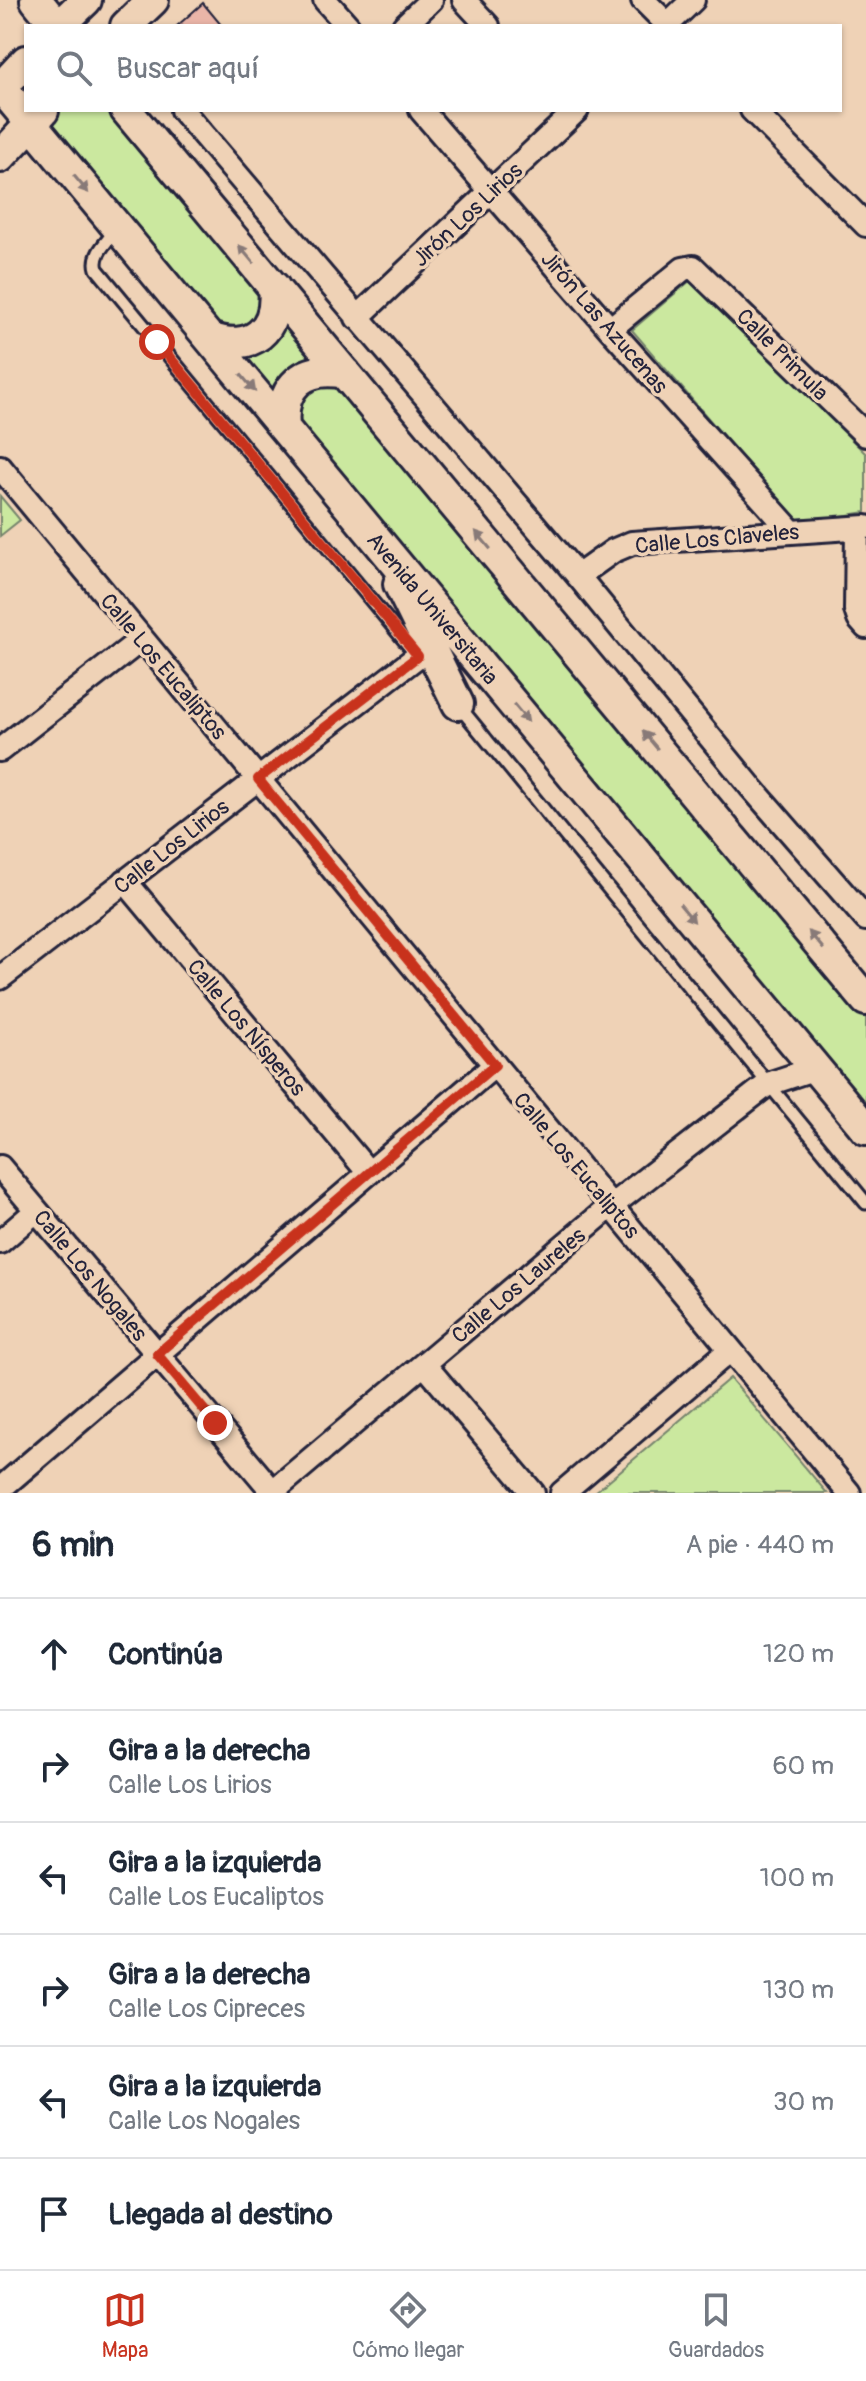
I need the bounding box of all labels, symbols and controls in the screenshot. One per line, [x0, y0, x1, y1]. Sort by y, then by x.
search box [24, 24, 842, 112]
icon: search [52, 46, 96, 90]
text: Buscar aquí [116, 50, 259, 87]
street label: Jirón Los Lirios [407, 157, 529, 273]
one-way arrow [72, 174, 89, 194]
one-way arrow [238, 244, 255, 264]
street label: Jirón Las Azucenas [535, 246, 674, 400]
street label: Calle Primula [730, 303, 834, 407]
route start [139, 324, 175, 360]
one-way arrow [239, 373, 256, 393]
street label: Calle Los Claveles [634, 518, 800, 560]
street label: Avenida Universitaria [360, 527, 504, 691]
one-way arrow [475, 531, 492, 551]
street label: Calle Los Eucaliptos [94, 588, 233, 746]
one-way arrow [512, 703, 529, 723]
one-way arrow [642, 730, 659, 750]
street label: Calle Los Lirios [108, 793, 235, 900]
one-way arrow [678, 903, 695, 923]
one-way arrow [808, 930, 825, 950]
street label: Calle Los Nísperos [181, 954, 312, 1102]
street label: Calle Los Eucaliptos [507, 1087, 646, 1245]
street label: Calle Los Nogales [27, 1204, 153, 1347]
street label: Calle Los Laureles [446, 1222, 591, 1350]
route end [197, 1405, 233, 1441]
text: 6 min [32, 1524, 114, 1567]
text: A pie · 440 m [685, 1529, 834, 1561]
icon: ahead [32, 1632, 76, 1676]
text: Continúa [108, 1636, 223, 1673]
text: 120 m [763, 1638, 834, 1670]
text: Gira a la derecha [108, 1732, 310, 1769]
icon: right [32, 1744, 76, 1788]
text: 60 m [772, 1750, 834, 1782]
text: Calle Los Lirios [108, 1769, 272, 1801]
text: Gira a la izquierda [108, 1844, 321, 1881]
icon: left [32, 1856, 76, 1900]
text: 100 m [760, 1862, 834, 1894]
text: Calle Los Eucaliptos [108, 1881, 324, 1913]
text: Gira a la derecha [108, 1956, 310, 1993]
icon: right [32, 1968, 76, 2012]
text: 130 m [763, 1974, 834, 2006]
text: Calle Los Cipreces [108, 1993, 305, 2025]
text: Gira a la izquierda [108, 2068, 321, 2105]
icon: left [32, 2080, 76, 2124]
text: 30 m [773, 2086, 834, 2118]
text: Calle Los Nogales [108, 2105, 300, 2137]
icon: arrive [32, 2192, 76, 2236]
text: Llegada al destino [108, 2196, 333, 2233]
tab: Mapa [102, 2288, 148, 2364]
tab: Cómo llegar [352, 2288, 464, 2364]
tab: Guardados [668, 2288, 764, 2364]

